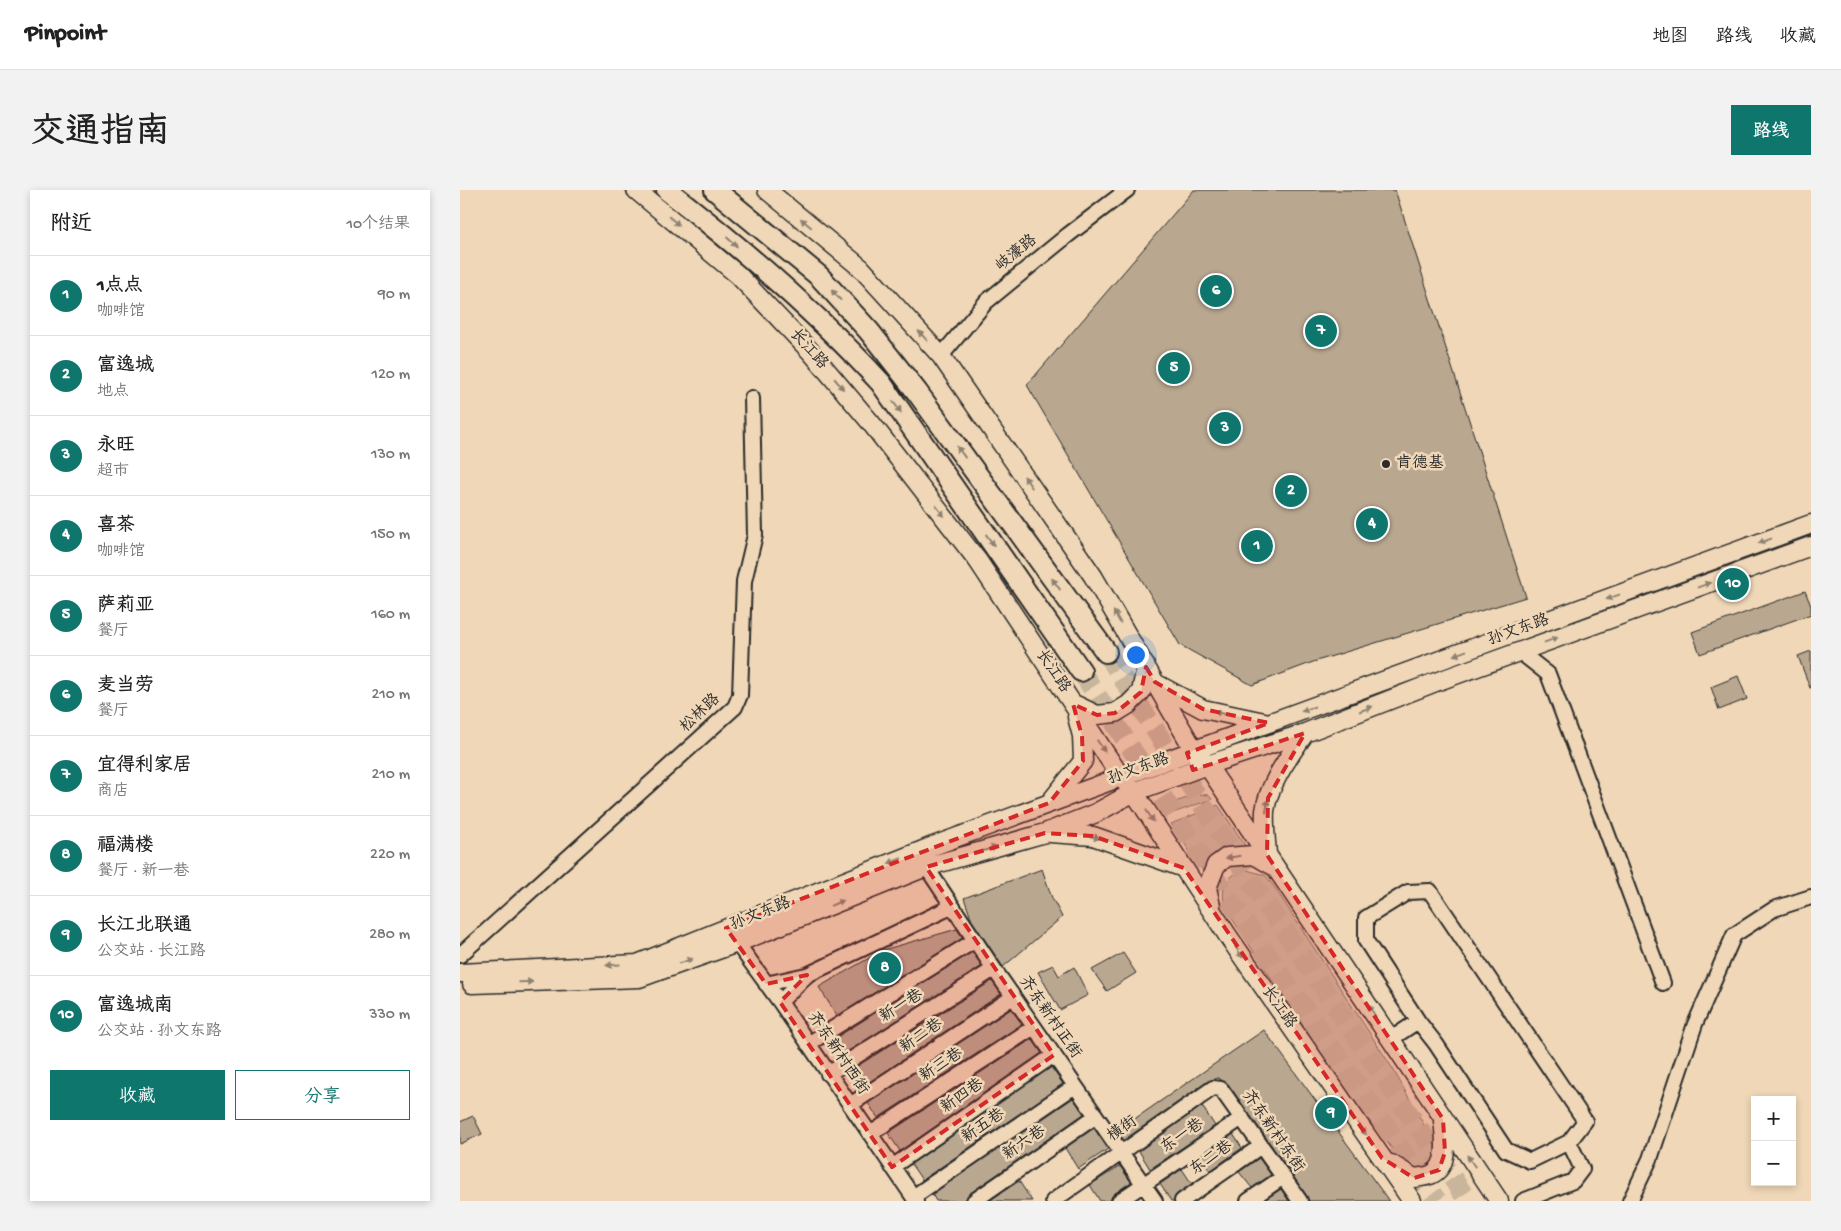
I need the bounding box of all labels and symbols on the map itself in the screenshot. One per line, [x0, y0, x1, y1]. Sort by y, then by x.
one-way arrow [667, 215, 679, 227]
one-way arrow [800, 217, 813, 228]
street label: 岐濠路 [991, 230, 1042, 276]
one-way arrow [726, 237, 739, 248]
pin: 6 [1200, 272, 1232, 310]
one-way arrow [830, 290, 842, 302]
pin: 7 [1305, 312, 1337, 350]
street label: 长江路 [785, 324, 833, 374]
one-way arrow [917, 330, 929, 342]
pin: 5 [1158, 349, 1190, 387]
one-way arrow [833, 377, 844, 390]
one-way arrow [892, 400, 902, 414]
pin: 3 [1209, 409, 1241, 447]
one-way arrow [956, 446, 966, 459]
place label: 肯德基 [1396, 453, 1444, 474]
marker: 肯德基 [1380, 458, 1392, 470]
pin: 2 [1275, 472, 1307, 510]
one-way arrow [1023, 475, 1033, 488]
one-way arrow [934, 504, 945, 517]
pin: 4 [1356, 505, 1388, 543]
pin: 1 [1241, 527, 1273, 565]
one-way arrow [985, 534, 995, 547]
one-way arrow [1757, 537, 1772, 545]
pin: 10 [1717, 565, 1749, 603]
one-way arrow [1051, 578, 1062, 591]
one-way arrow [1697, 581, 1712, 589]
one-way arrow [1605, 594, 1620, 601]
street label: 孙文东路 [1485, 609, 1552, 651]
one-way arrow [1112, 611, 1121, 624]
one-way arrow [1544, 636, 1559, 643]
your location [1123, 642, 1149, 668]
street label: 长江路 [1031, 646, 1075, 697]
one-way arrow [1452, 649, 1467, 657]
street label: 松林路 [676, 689, 725, 737]
one-way arrow [1359, 705, 1374, 713]
one-way arrow [1300, 706, 1315, 713]
one-way arrow [1214, 709, 1229, 717]
one-way arrow [1096, 739, 1106, 753]
street label: 孙文东路 [1105, 748, 1172, 790]
one-way arrow [1263, 798, 1271, 814]
one-way arrow [1145, 810, 1155, 823]
one-way arrow [1086, 834, 1102, 842]
one-way arrow [983, 844, 998, 852]
one-way arrow [1225, 854, 1241, 862]
one-way arrow [887, 857, 902, 865]
street label: 孙文东路 [727, 892, 794, 936]
one-way arrow [830, 899, 845, 907]
one-way arrow [1234, 945, 1244, 959]
pin: 8 [869, 949, 901, 987]
one-way arrow [678, 957, 693, 964]
one-way arrow [604, 961, 620, 969]
street label: 齐东新村正街 [1014, 972, 1086, 1063]
one-way arrow [518, 978, 534, 986]
street label: 长江路 [1256, 982, 1301, 1033]
street label: 新一巷 [876, 985, 927, 1028]
one-way arrow [1367, 1004, 1377, 1017]
street label: 齐东新村西街 [802, 1008, 873, 1099]
street label: 新二巷 [896, 1014, 947, 1058]
street label: 新三巷 [916, 1043, 967, 1087]
street label: 新四巷 [937, 1074, 988, 1119]
street label: 齐东新村东街 [1237, 1086, 1309, 1177]
pin: 9 [1315, 1094, 1347, 1132]
street label: 新五巷 [958, 1104, 1009, 1148]
street label: 横街 [1104, 1112, 1142, 1147]
street label: 东一巷 [1157, 1114, 1208, 1158]
street label: 新六巷 [999, 1121, 1050, 1166]
one-way arrow [1357, 1122, 1367, 1135]
street label: 东二巷 [1186, 1136, 1237, 1181]
one-way arrow [1466, 1154, 1476, 1167]

